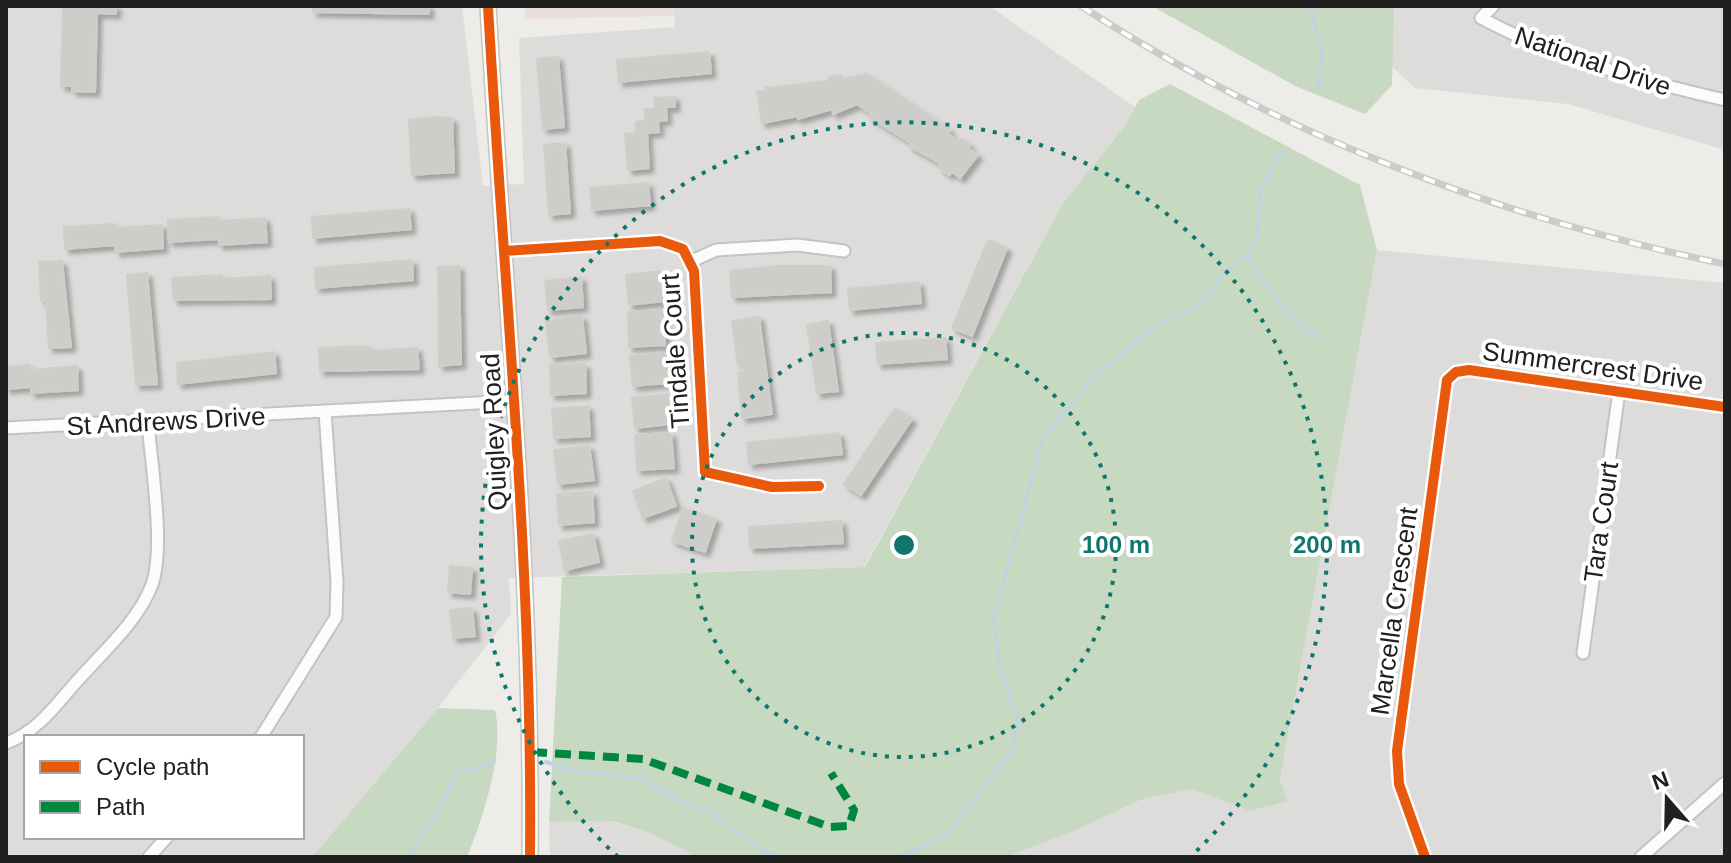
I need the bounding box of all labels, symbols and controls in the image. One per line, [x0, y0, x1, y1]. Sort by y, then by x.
street label: National Drive [1511, 20, 1675, 102]
street label: Tindale Court [655, 272, 695, 429]
street label: Summercrest Drive [1481, 336, 1705, 396]
street label: Quigley Road [475, 353, 513, 511]
street label: St Andrews Drive [66, 401, 266, 441]
street label: Tara Court [1578, 459, 1624, 584]
street label: Marcella Crescent [1365, 504, 1424, 717]
centre of rings [890, 531, 918, 559]
text: 100 m [1082, 531, 1150, 558]
text: 200 m [1293, 531, 1361, 558]
legend [24, 735, 304, 839]
text: Cycle path [96, 753, 209, 780]
north arrow [1627, 759, 1707, 839]
text: N [1649, 766, 1672, 795]
text: Path [96, 793, 145, 820]

